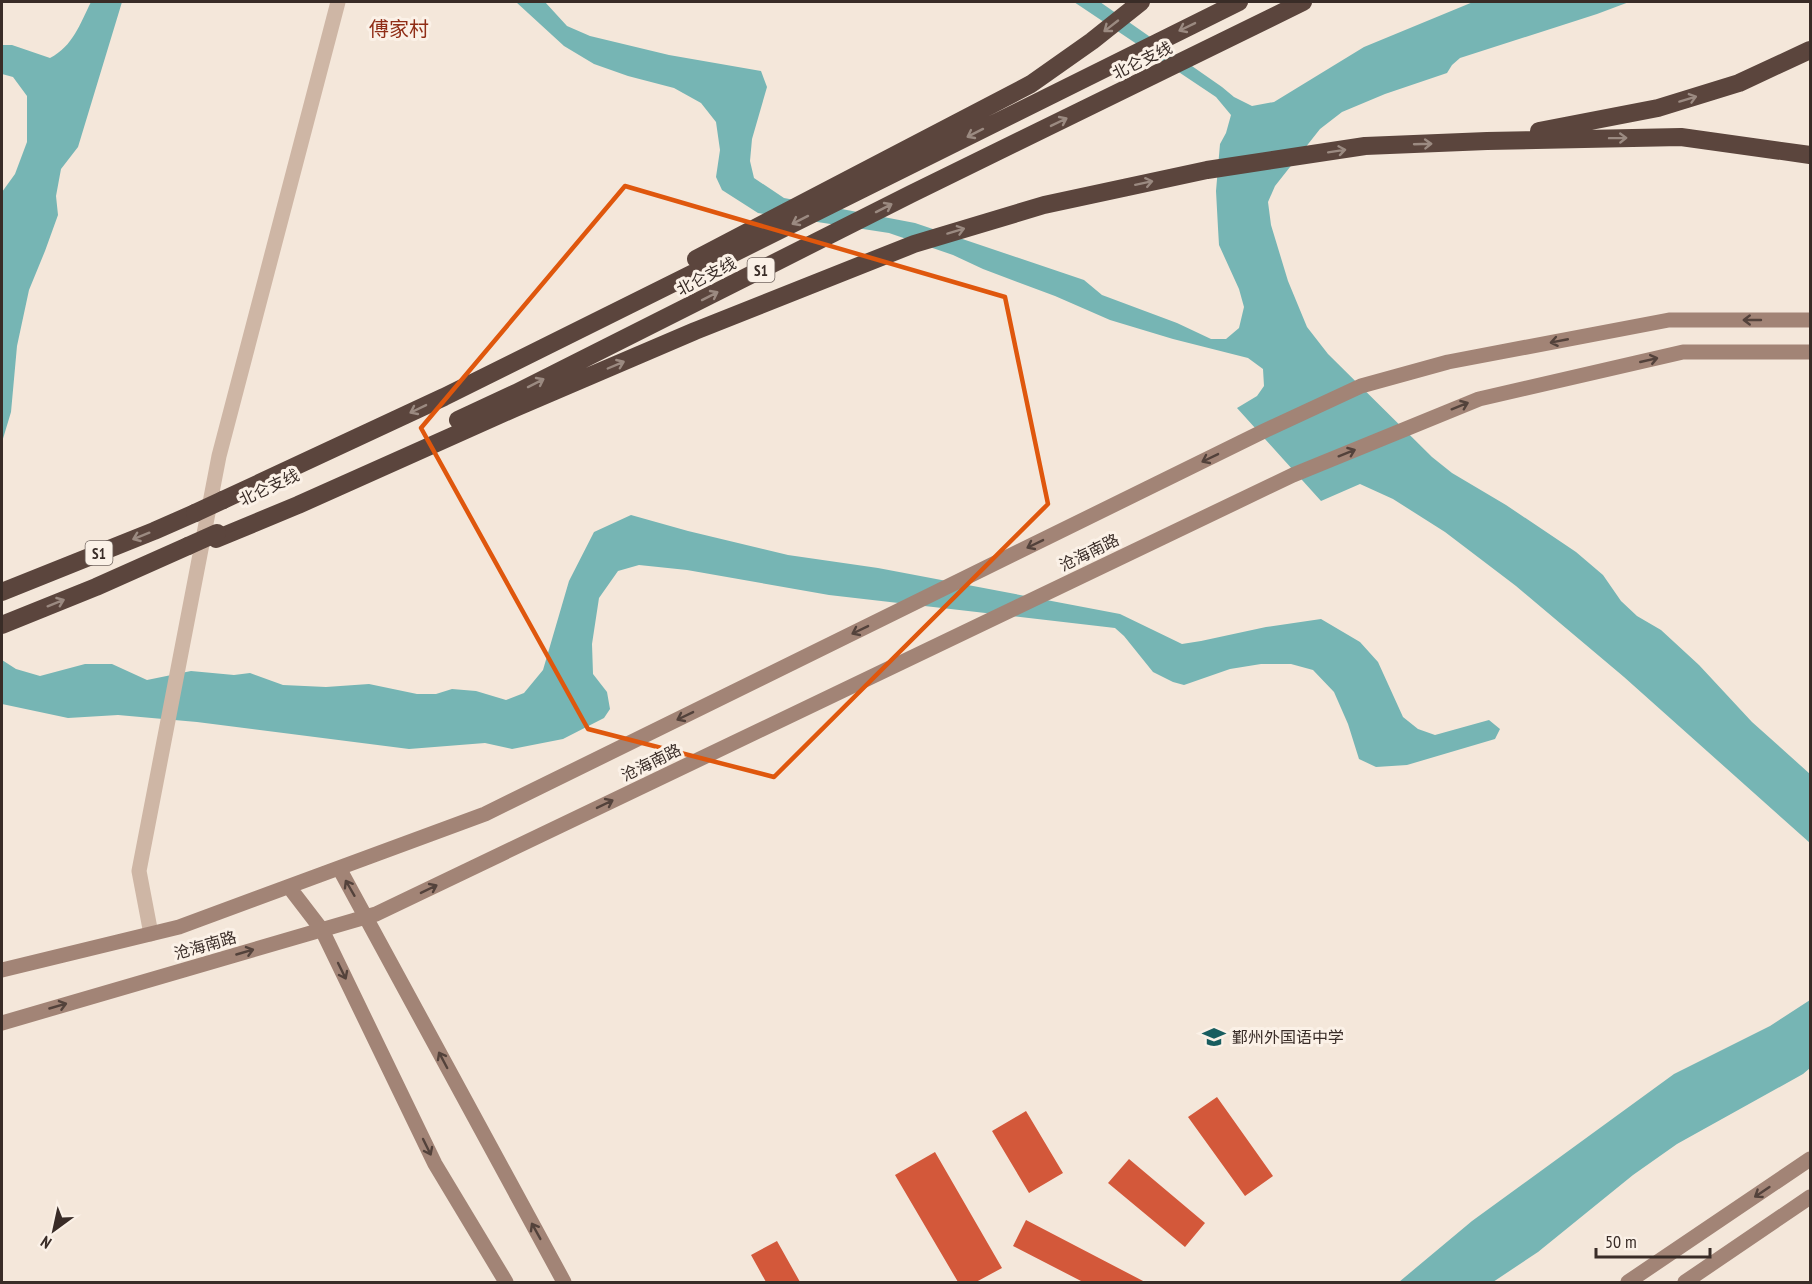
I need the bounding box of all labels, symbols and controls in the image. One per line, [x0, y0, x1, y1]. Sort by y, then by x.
district label: 傅家村 [369, 16, 429, 42]
one-way arrow [1104, 20, 1120, 33]
one-way arrow [1178, 22, 1196, 34]
street label: 北仑支线 [1109, 37, 1175, 83]
one-way arrow [1678, 93, 1697, 104]
one-way arrow [1050, 115, 1068, 127]
one-way arrow [966, 128, 984, 139]
one-way arrow [1607, 132, 1627, 144]
one-way arrow [1412, 138, 1432, 149]
one-way arrow [1326, 145, 1346, 156]
one-way arrow [1135, 177, 1154, 189]
one-way arrow [875, 202, 893, 213]
one-way arrow [792, 215, 810, 227]
one-way arrow [946, 225, 965, 236]
street label: 北仑支线 [673, 253, 739, 299]
road number: S1 [748, 258, 774, 282]
one-way arrow [701, 289, 719, 301]
one-way arrow [1743, 314, 1763, 326]
one-way arrow [1550, 336, 1569, 347]
one-way arrow [1640, 353, 1659, 365]
one-way arrow [607, 359, 625, 370]
one-way arrow [526, 377, 544, 388]
one-way arrow [1450, 400, 1469, 411]
one-way arrow [410, 403, 428, 415]
one-way arrow [1337, 447, 1356, 458]
one-way arrow [1201, 452, 1219, 464]
street label: 北仑支线 [236, 464, 302, 510]
street label: 沧海南路 [1056, 529, 1122, 575]
one-way arrow [133, 531, 151, 542]
one-way arrow [1026, 538, 1044, 550]
road number: S1 [86, 541, 112, 565]
one-way arrow [47, 597, 65, 608]
one-way arrow [851, 624, 869, 636]
one-way arrow [676, 710, 694, 722]
street label: 沧海南路 [618, 739, 684, 785]
one-way arrow [595, 798, 613, 810]
one-way arrow [344, 880, 356, 897]
one-way arrow [419, 882, 437, 894]
street label: 沧海南路 [171, 927, 239, 963]
one-way arrow [235, 946, 254, 957]
one-way arrow [336, 962, 348, 980]
one-way arrow [48, 1000, 67, 1011]
school or university icon: 鄞州外国语中学 [1201, 1024, 1227, 1050]
place label: 鄞州外国语中学 [1232, 1027, 1344, 1047]
one-way arrow [437, 1051, 448, 1069]
one-way arrow [421, 1137, 433, 1155]
one-way arrow [1754, 1186, 1771, 1198]
north arrow [24, 1200, 84, 1260]
scale bar [1596, 1221, 1710, 1259]
one-way arrow [530, 1223, 542, 1240]
text: 50 m [1605, 1230, 1637, 1253]
text: N [37, 1232, 55, 1253]

